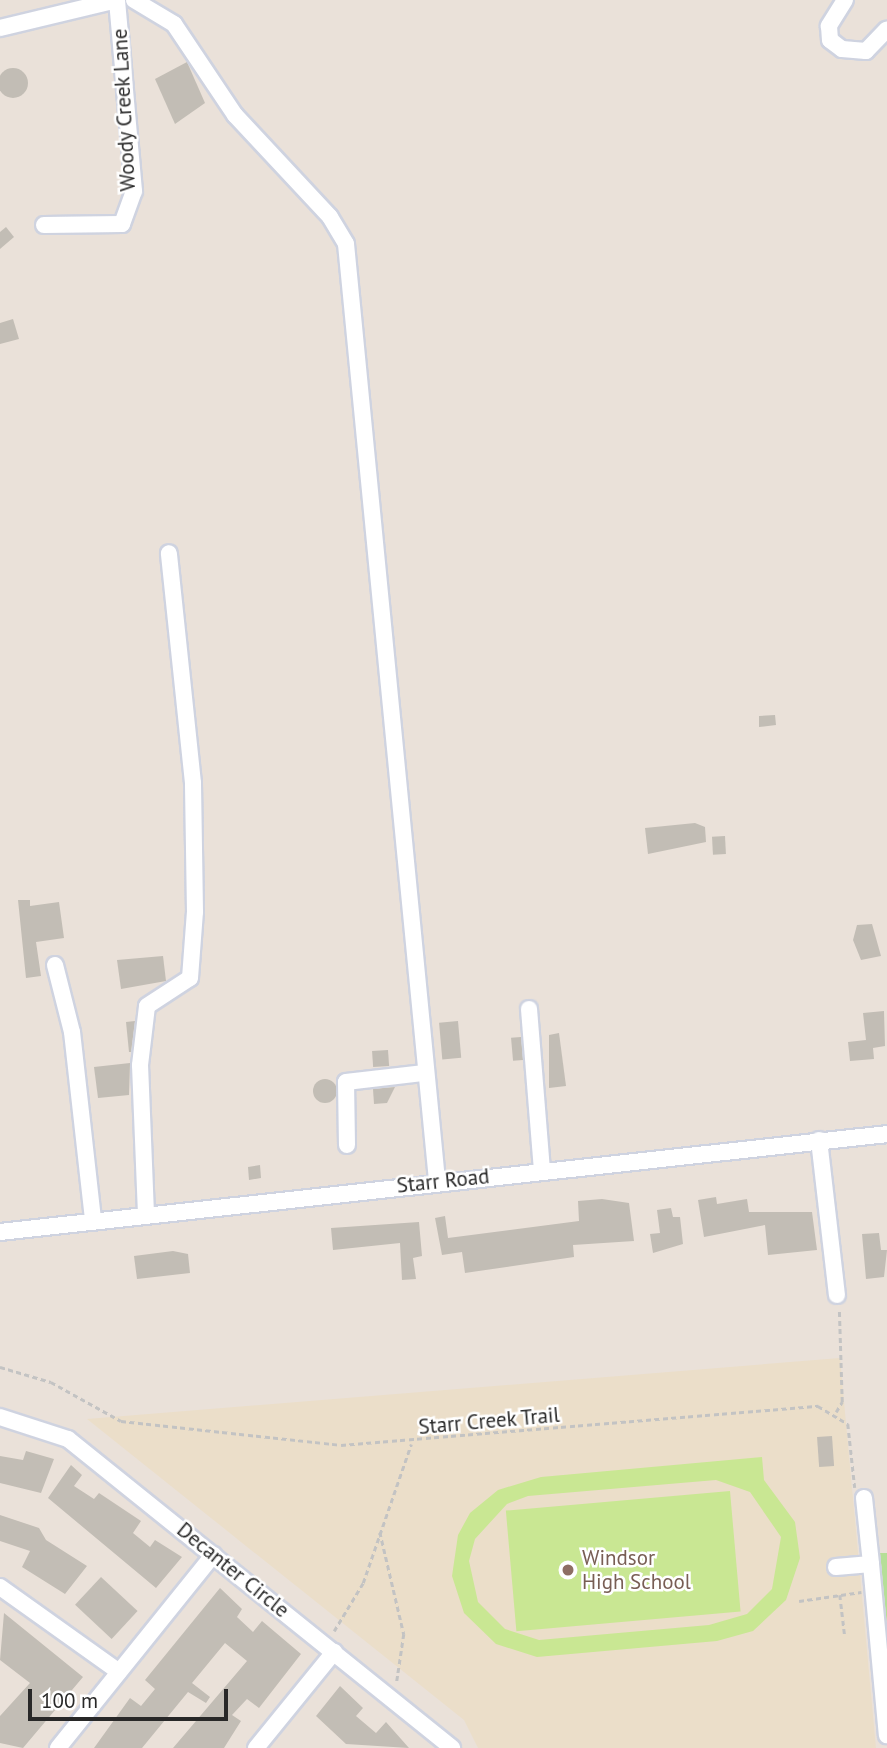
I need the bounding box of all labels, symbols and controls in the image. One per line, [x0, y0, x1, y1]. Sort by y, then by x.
street label: Woody Creek Lane [107, 27, 141, 193]
street label: Starr Road [395, 1164, 491, 1198]
street label: Starr Creek Trail [417, 1402, 561, 1440]
street label: Decanter Circle [172, 1517, 294, 1623]
place label: Windsor High School [582, 1545, 691, 1595]
marker: Windsor High School [560, 1562, 576, 1578]
scale bar [32, 1674, 231, 1718]
text: 100 m [41, 1687, 98, 1714]

